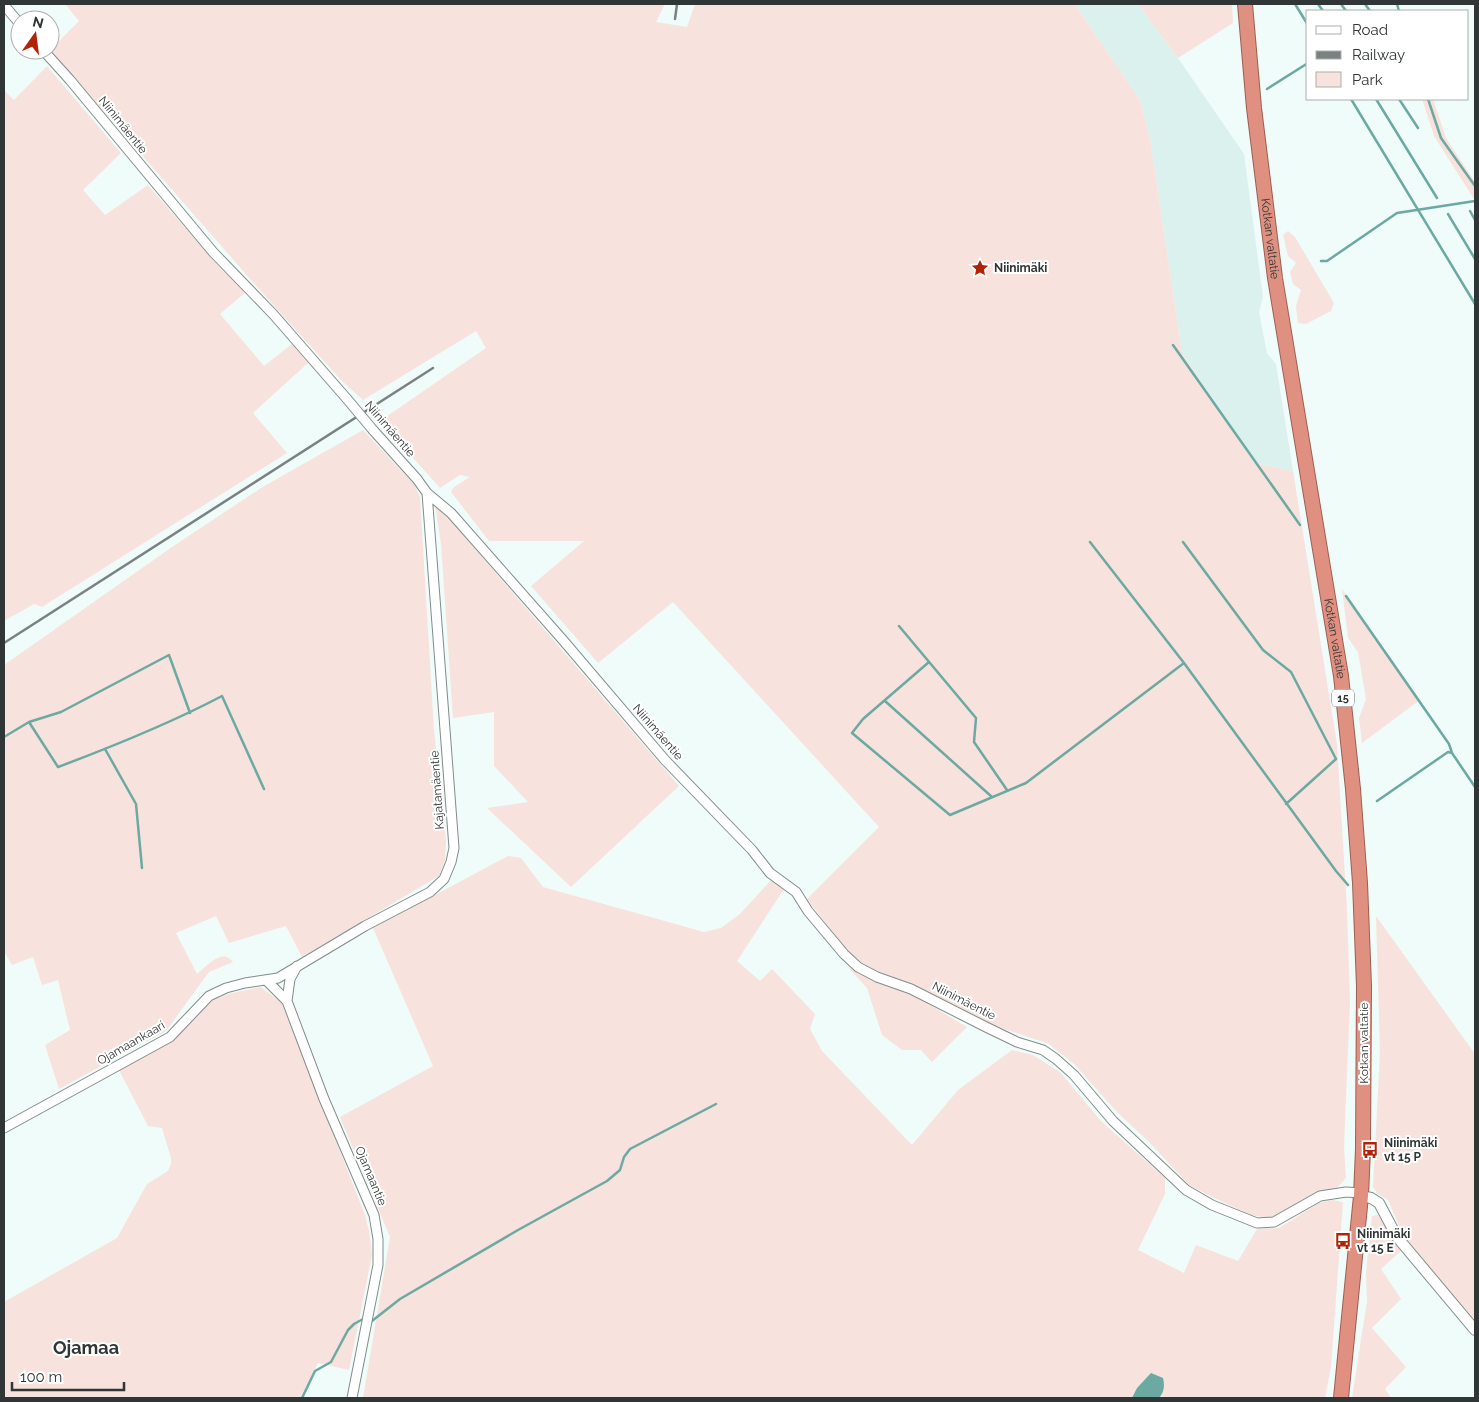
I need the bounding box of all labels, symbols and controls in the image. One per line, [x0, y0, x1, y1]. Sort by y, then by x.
north arrow [10, 10, 60, 60]
legend [1306, 10, 1469, 100]
text: N [31, 13, 45, 31]
text: Road [1352, 21, 1388, 39]
text: Railway [1352, 46, 1405, 64]
text: Park [1352, 71, 1383, 89]
street label: Niinimäentie [96, 94, 150, 156]
street label: Kotkan valtatie [1258, 197, 1282, 280]
place icon: Niinimäki [970, 258, 990, 278]
place label: Niinimäki [994, 261, 1047, 275]
street label: Niinimäentie [362, 398, 418, 460]
street label: Kotkan valtatie [1321, 597, 1348, 680]
road number: 15 [1332, 690, 1354, 706]
street label: Niinimäentie [630, 701, 686, 763]
street label: Kajatamäentie [427, 750, 447, 830]
street label: Niinimäentie [930, 979, 998, 1023]
street label: Kotkan valtatie [1357, 1002, 1371, 1084]
street label: Ojamaankaari [95, 1018, 167, 1068]
place label: Niinimäki vt 15 P [1384, 1136, 1437, 1164]
bus stop icon: Niinimäki vt 15 P [1360, 1140, 1380, 1160]
street label: Ojamaantie [352, 1144, 390, 1208]
place label: Niinimäki vt 15 E [1357, 1227, 1410, 1255]
bus stop icon: Niinimäki vt 15 E [1333, 1231, 1353, 1251]
district label: Ojamaa [53, 1337, 119, 1358]
scale bar [12, 1360, 125, 1392]
text: 100 m [20, 1368, 62, 1386]

